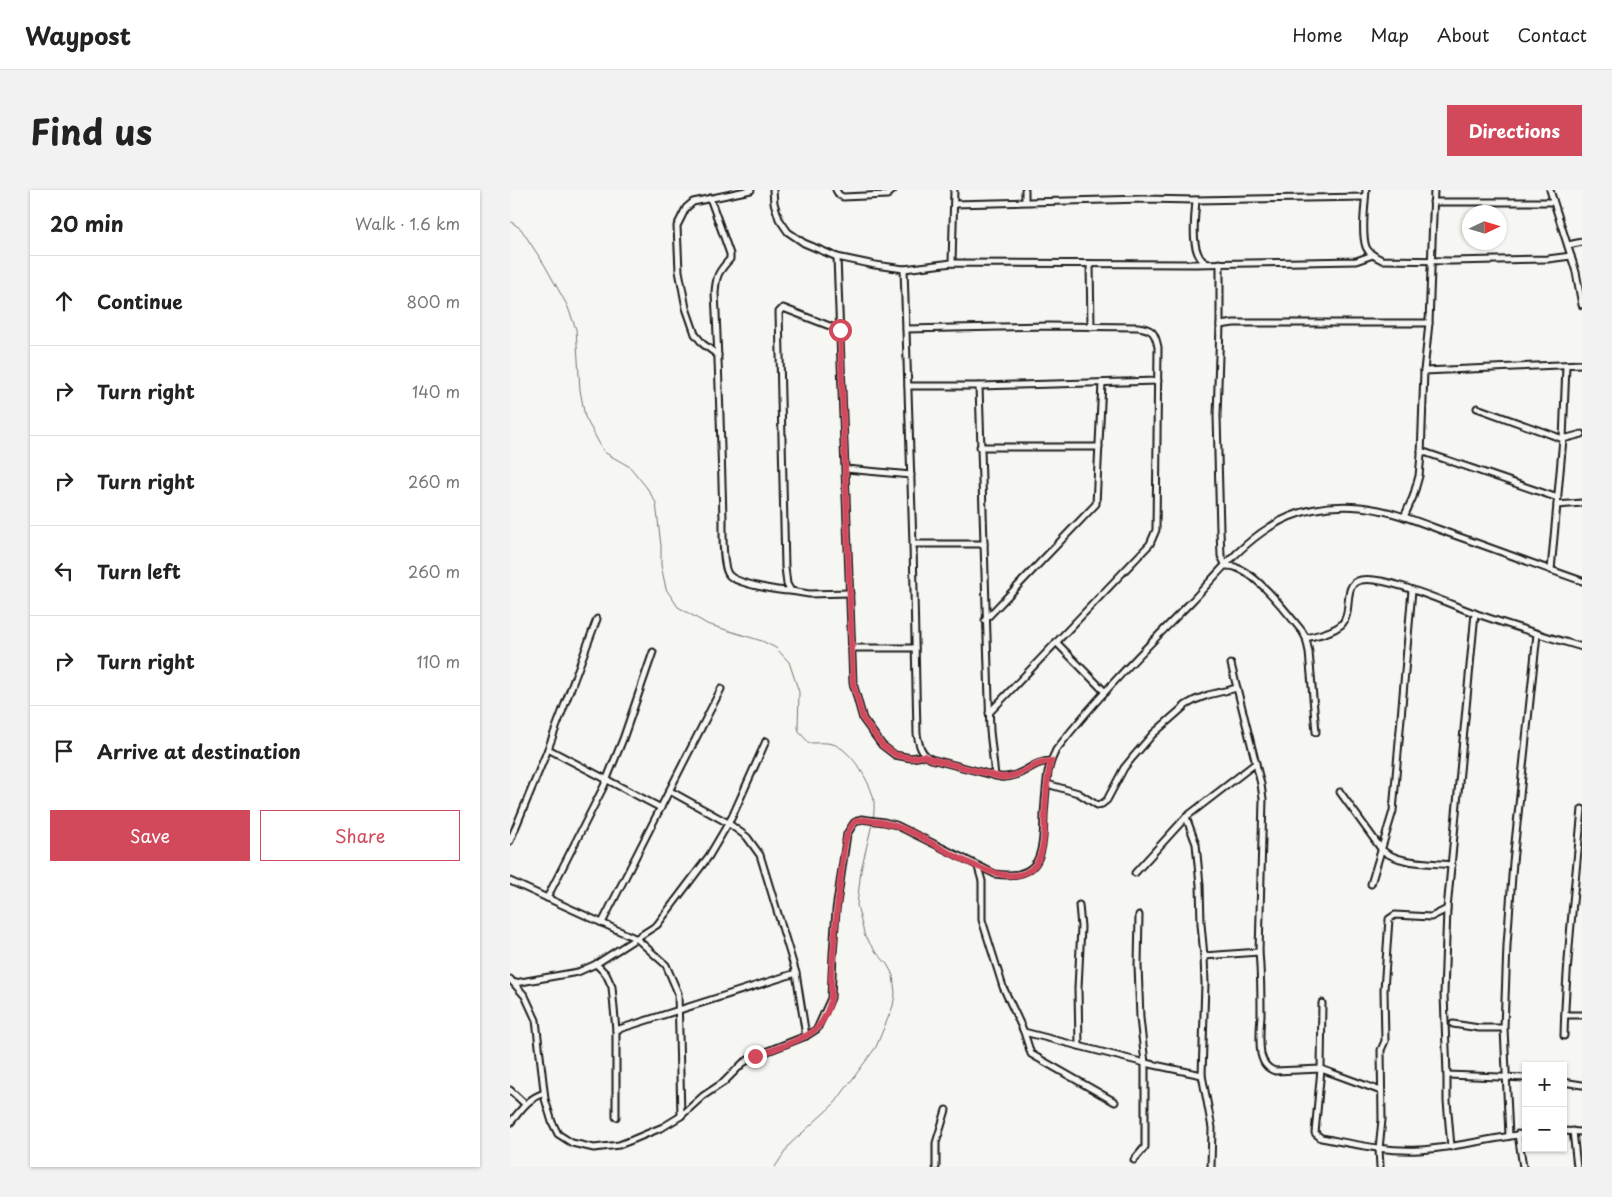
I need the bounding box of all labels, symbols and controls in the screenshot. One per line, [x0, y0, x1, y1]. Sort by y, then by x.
text: Waypost [25, 17, 131, 53]
text: Home [1292, 21, 1342, 48]
text: Map [1370, 21, 1409, 48]
text: About [1437, 21, 1489, 48]
text: Contact [1517, 21, 1587, 48]
text: Find us [30, 104, 152, 157]
button: Directions [1447, 105, 1582, 156]
north arrow [1462, 205, 1507, 250]
text: 20 min [50, 207, 124, 239]
text: Walk · 1.6 km [355, 211, 460, 235]
icon: ahead [50, 287, 78, 315]
text: Continue [97, 287, 183, 315]
text: 800 m [407, 289, 460, 313]
route start [829, 319, 852, 342]
icon: right [50, 377, 78, 405]
text: Turn right [97, 377, 195, 405]
text: 140 m [412, 379, 460, 403]
icon: right [50, 467, 78, 495]
text: Turn right [97, 467, 195, 495]
text: 260 m [408, 469, 460, 493]
icon: left [50, 557, 78, 585]
text: Turn left [97, 557, 181, 585]
text: 260 m [408, 559, 460, 583]
icon: right [50, 647, 78, 675]
text: Turn right [97, 647, 195, 675]
text: 110 m [417, 649, 460, 673]
icon: arrive [50, 737, 78, 765]
text: Arrive at destination [97, 737, 301, 765]
button: Save [50, 810, 250, 861]
button: Share [260, 810, 460, 861]
route end [744, 1045, 767, 1068]
map controls [1522, 1062, 1567, 1152]
button: + [1522, 1062, 1567, 1107]
button: − [1522, 1107, 1567, 1152]

